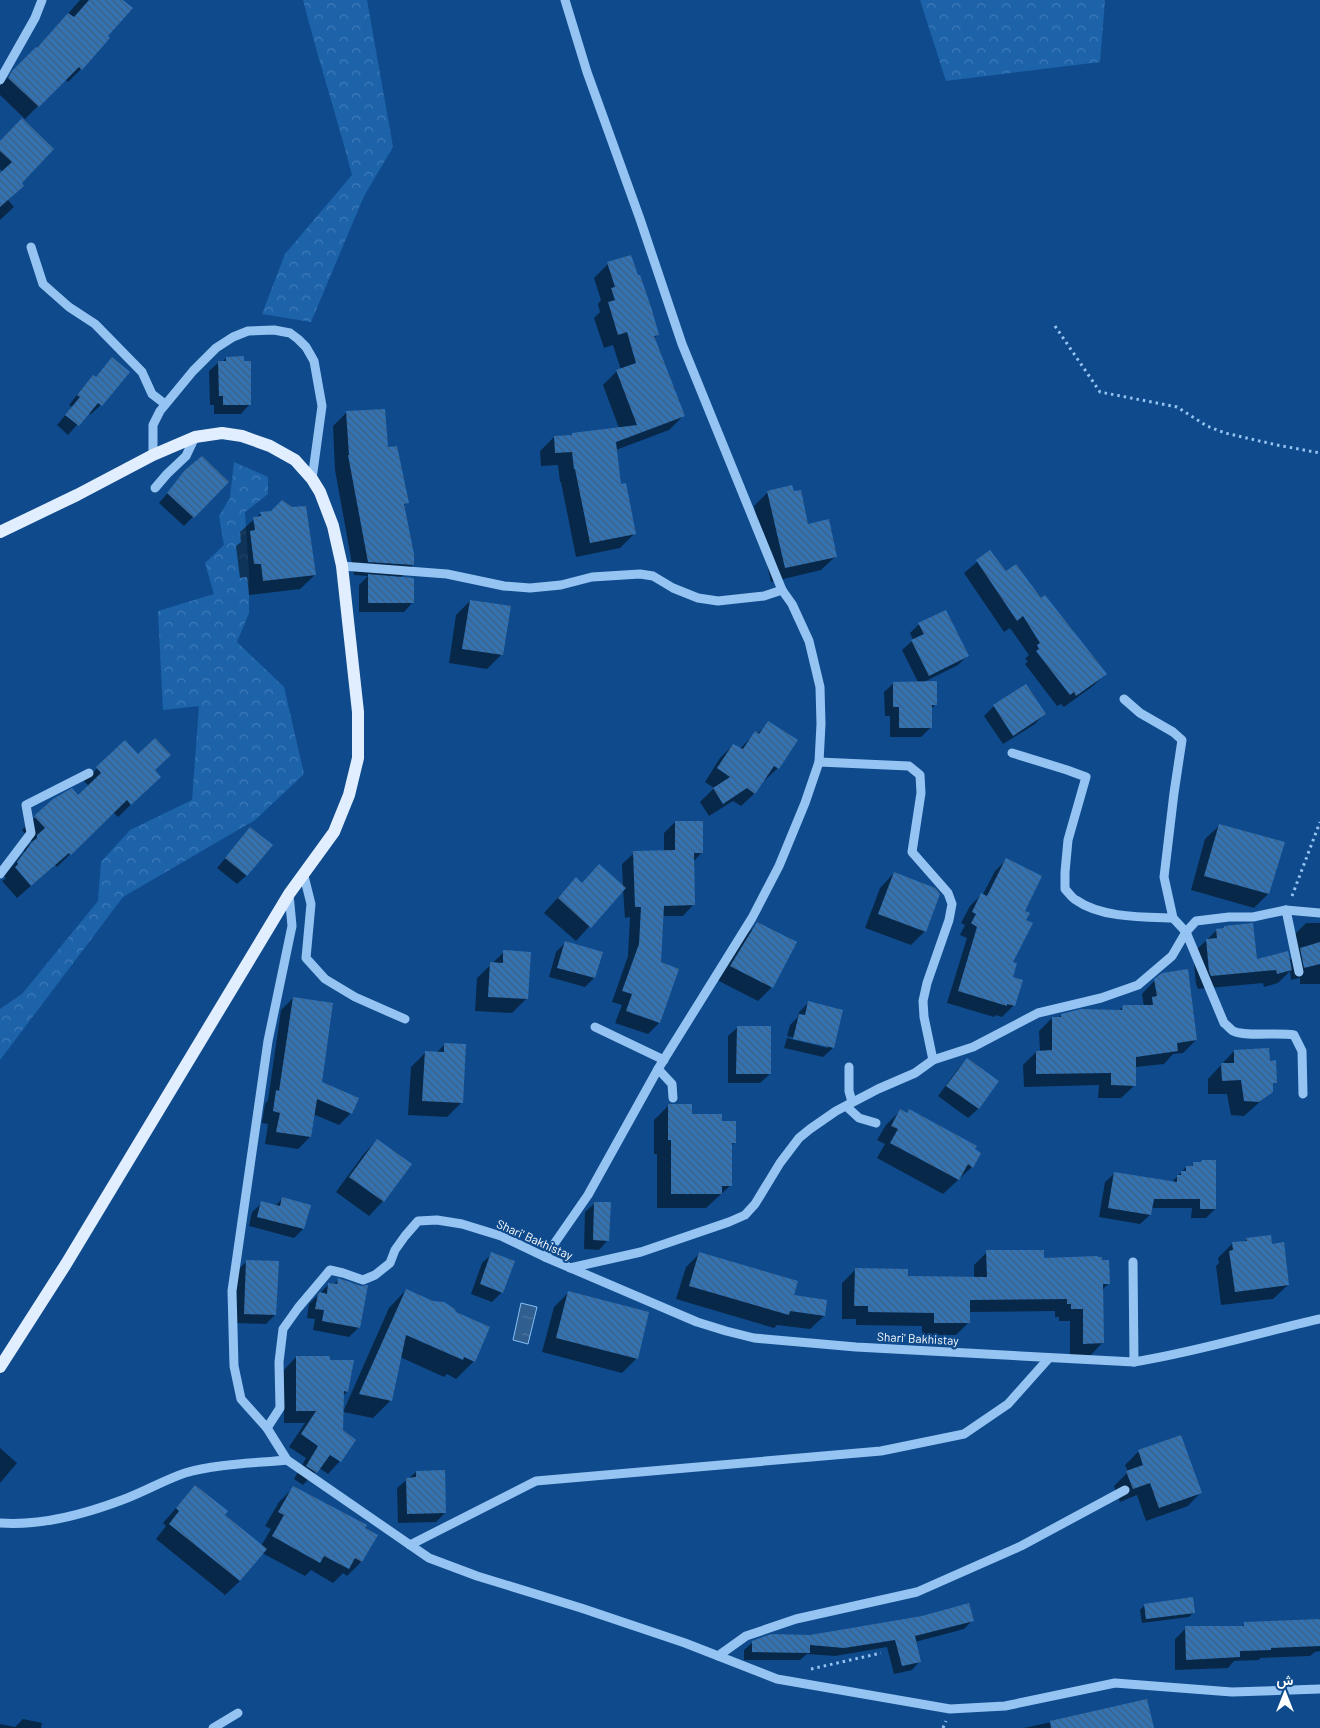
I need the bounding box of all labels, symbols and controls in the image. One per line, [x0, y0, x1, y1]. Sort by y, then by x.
street label: Shari' Bakhistay [495, 1216, 576, 1262]
street label: Shari' Bakhistay [877, 1329, 960, 1347]
north arrow [1260, 1668, 1310, 1718]
text: ش [1277, 1671, 1294, 1689]

